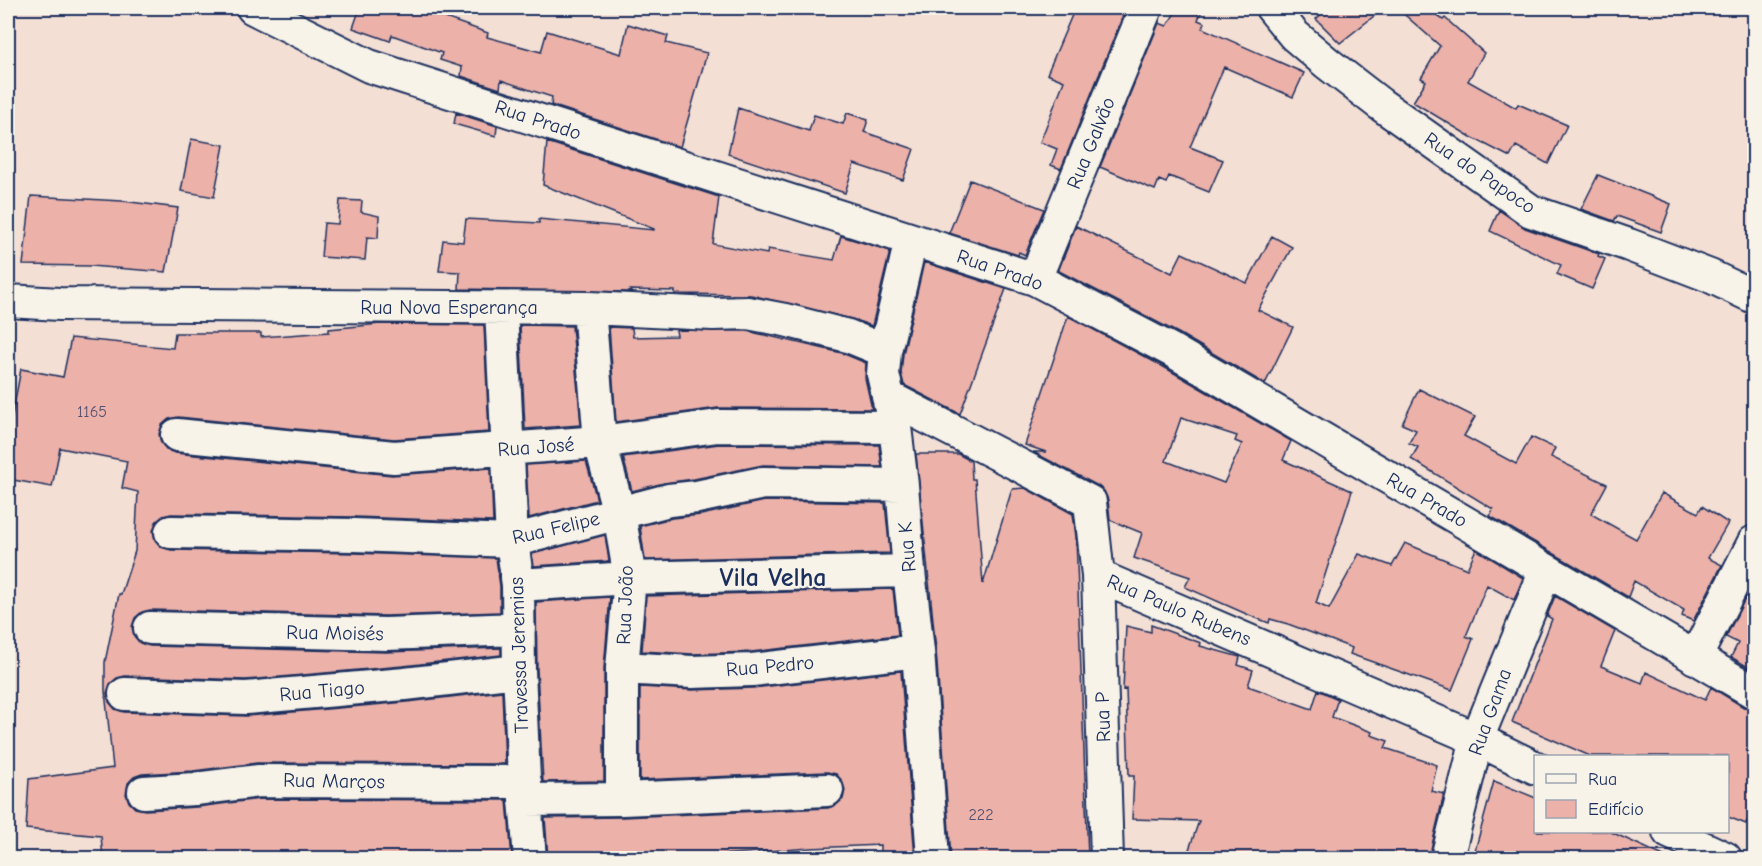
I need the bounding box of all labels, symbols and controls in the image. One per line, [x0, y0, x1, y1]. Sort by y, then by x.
street label: Rua Galvão [1062, 94, 1120, 192]
street label: Rua Prado [492, 95, 584, 145]
street label: Rua do Papoco [1420, 127, 1540, 219]
street label: Rua Prado [954, 245, 1046, 295]
street label: Rua Nova Esperança [360, 296, 538, 319]
house number: 1165 [77, 403, 107, 421]
street label: Rua José [497, 433, 575, 461]
street label: Rua Prado [1383, 468, 1471, 532]
street label: Rua Felipe [510, 507, 602, 549]
street label: Rua K [893, 521, 921, 573]
district label: Vila Velha [719, 563, 827, 593]
street label: Rua João [612, 565, 638, 645]
street label: Rua Paulo Rubens [1104, 569, 1254, 651]
street label: Travessa Jeremias [505, 576, 533, 734]
street label: Rua Moisés [286, 621, 384, 645]
street label: Rua Pedro [725, 651, 815, 681]
street label: Rua Gama [1464, 665, 1516, 759]
street label: Rua Tiago [278, 676, 366, 706]
street label: Rua P [1091, 691, 1115, 743]
legend [1534, 755, 1729, 833]
street label: Rua Marços [283, 769, 385, 793]
text: Rua [1588, 769, 1617, 790]
text: Edifício [1588, 799, 1644, 820]
house number: 222 [968, 806, 994, 824]

